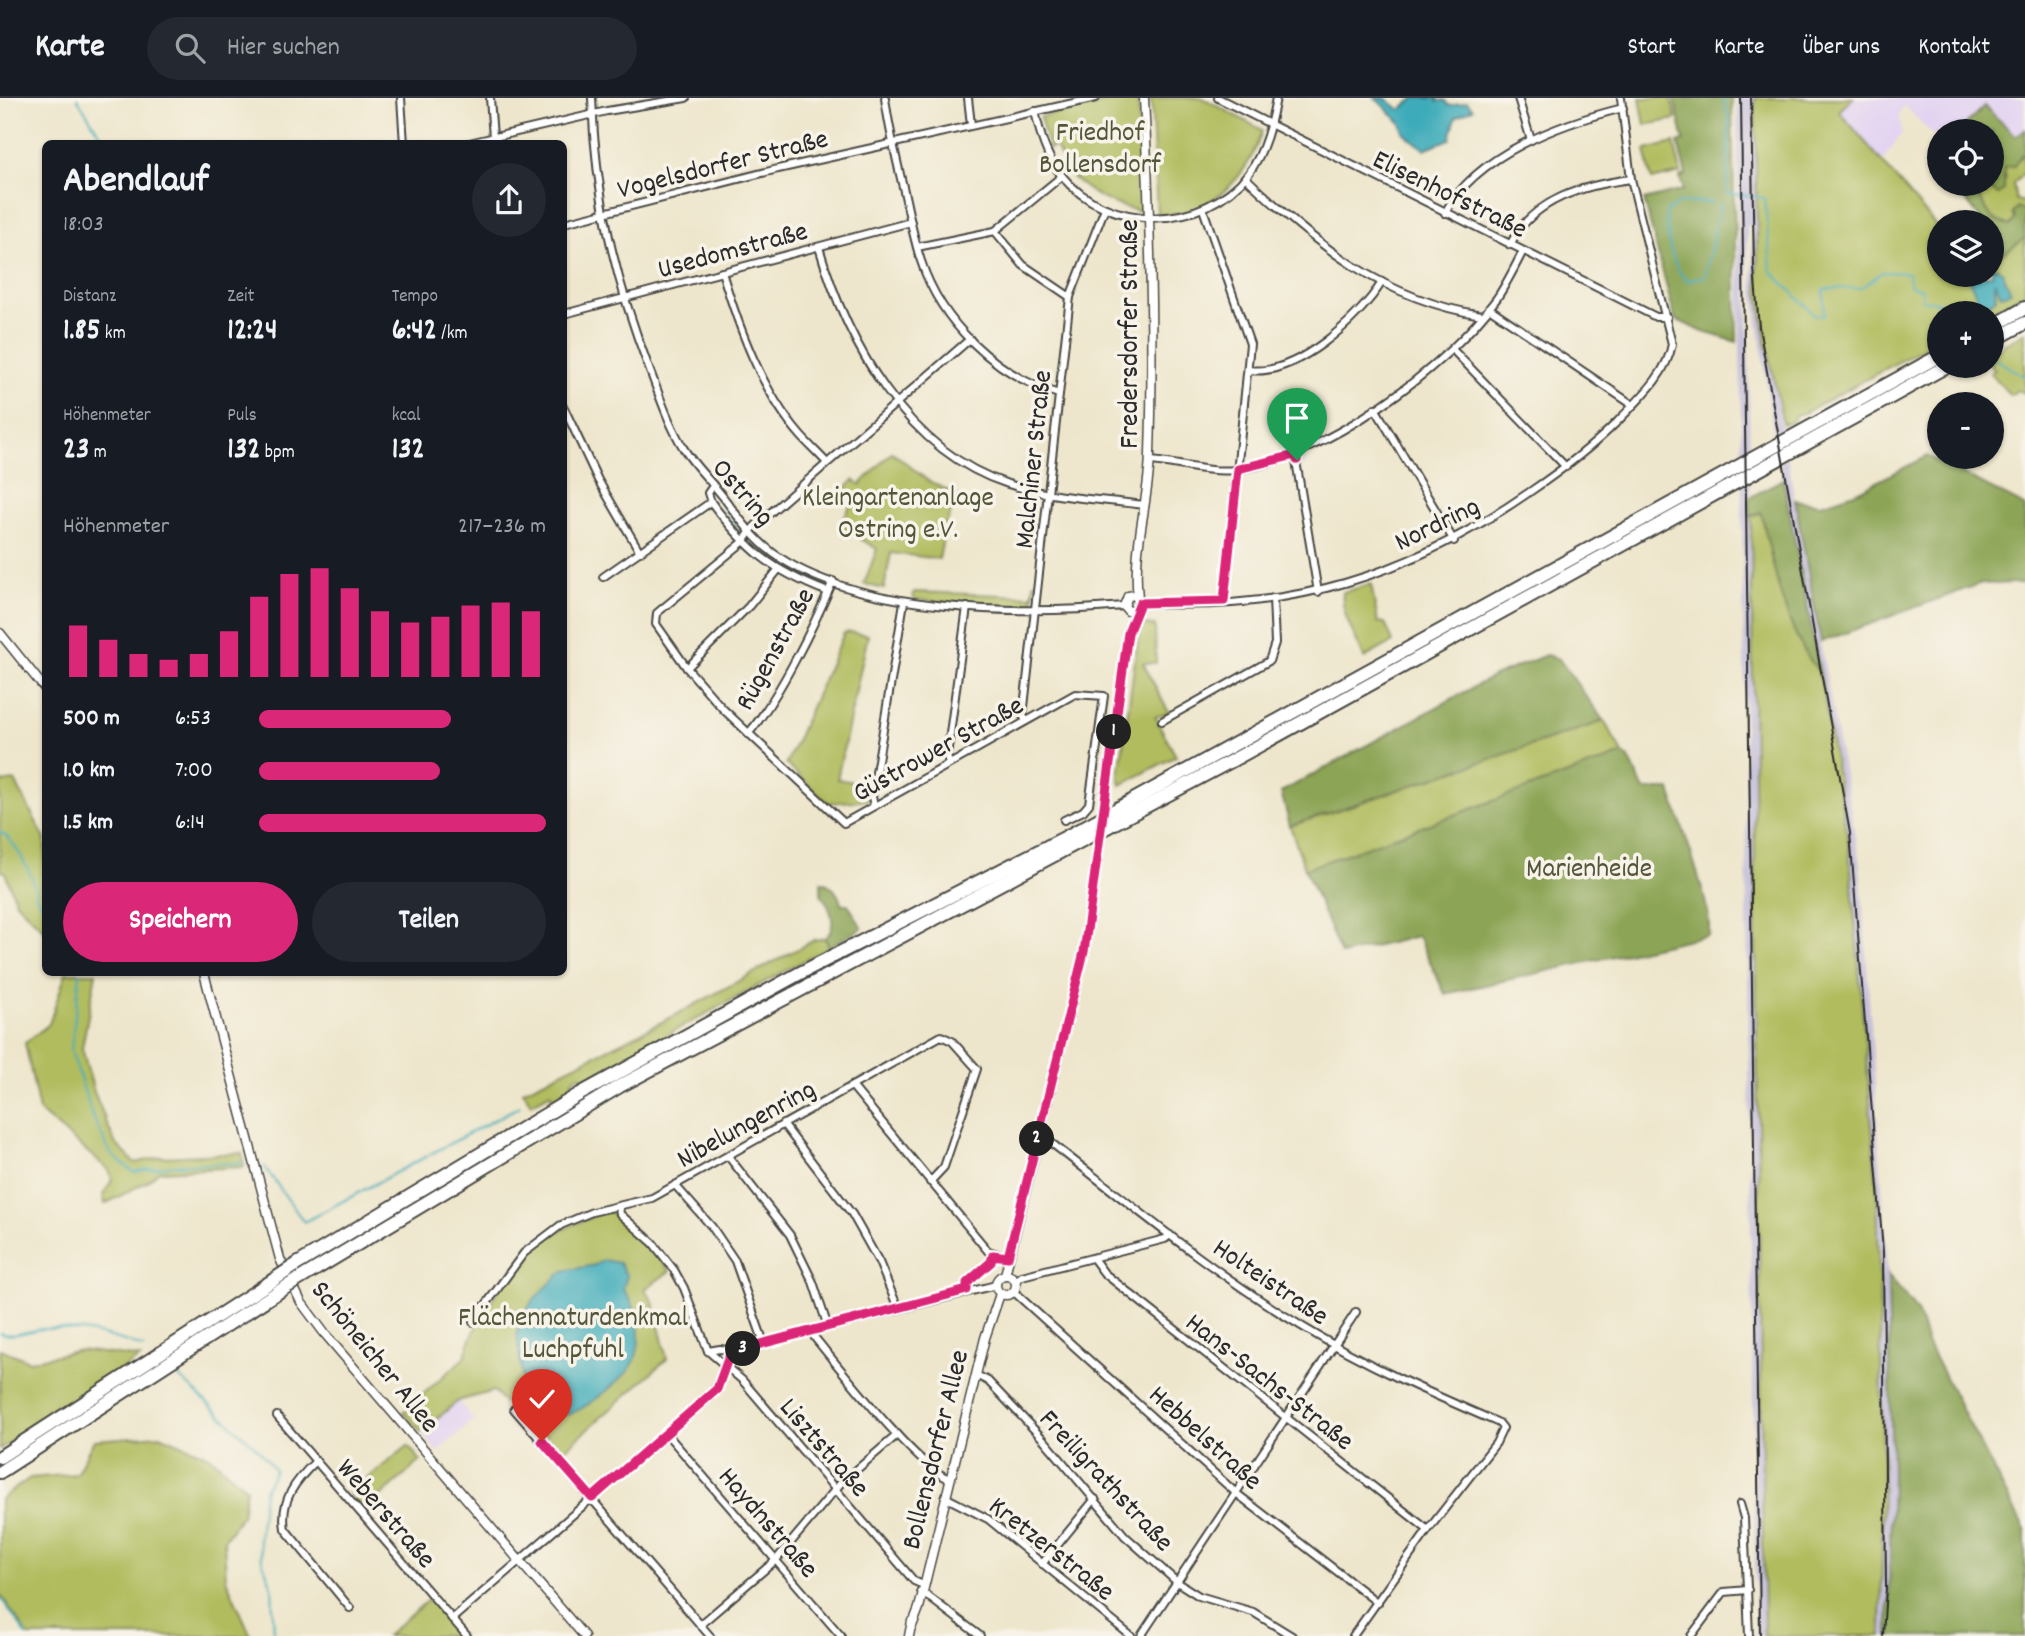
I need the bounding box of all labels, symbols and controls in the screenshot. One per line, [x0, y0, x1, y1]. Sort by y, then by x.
search box [147, 17, 637, 80]
text: Karte [35, 25, 105, 72]
icon: search [171, 29, 209, 67]
text: Hier suchen [227, 30, 340, 67]
text: Start [1627, 31, 1676, 65]
text: Karte [1714, 31, 1765, 65]
text: Über uns [1803, 31, 1880, 65]
text: Kontakt [1918, 31, 1990, 65]
park label: Friedhof Bollensdorf [1039, 115, 1162, 187]
map controls [1927, 119, 2004, 469]
button: locate [1927, 119, 2004, 196]
street label: Vogelsdorfer Straße [614, 121, 833, 212]
street label: Elisenhofstraße [1365, 142, 1533, 251]
text: Abendlauf [63, 155, 209, 210]
button: share [472, 163, 546, 237]
text: 18:03 [63, 209, 104, 242]
button: layers [1927, 210, 2004, 287]
street label: Usedomstraße [654, 214, 813, 292]
street label: Fredersdorfer Straße [1112, 219, 1152, 449]
text: Distanz [63, 284, 116, 311]
text: Zeit [227, 284, 255, 311]
text: Tempo [392, 284, 438, 311]
button: + [1927, 301, 2004, 378]
text: 1.85 [63, 311, 100, 354]
text: 12:24 [227, 311, 278, 354]
text: 6:42 [392, 311, 437, 354]
text: km [100, 321, 126, 348]
text: /km [437, 321, 468, 348]
street label: Malchiner Straße [1007, 368, 1065, 551]
pin [1267, 388, 1327, 460]
button: − [1927, 392, 2004, 469]
icon: arrive [1278, 399, 1316, 437]
text: Höhenmeter [63, 403, 151, 430]
text: Puls [227, 403, 257, 430]
text: kcal [392, 403, 421, 430]
text: 23 [63, 430, 89, 473]
text: 132 [227, 430, 260, 473]
text: 132 [392, 430, 425, 473]
text: m [89, 440, 107, 467]
text: bpm [260, 440, 295, 467]
street label: Ostring [700, 451, 782, 537]
park label: Kleingartenanlage Ostring e.V. [802, 480, 994, 552]
street label: Nordring [1389, 489, 1488, 564]
text: Höhenmeter [63, 511, 169, 544]
text: 217–236 m [458, 511, 546, 544]
street label: Rügenstraße [727, 582, 827, 719]
street label: Güstrower Straße [847, 688, 1032, 815]
text: 500 m [63, 703, 120, 736]
text: 6:53 [175, 703, 211, 736]
pin: 1 [1096, 714, 1132, 750]
text: 1 [1111, 718, 1116, 745]
text: 1.0 km [63, 755, 115, 788]
text: 7:00 [175, 755, 213, 788]
text: 1.5 km [63, 807, 113, 840]
text: 6:14 [175, 807, 205, 840]
park label: Marienheide [1526, 851, 1652, 891]
button: Speichern [63, 882, 298, 962]
button: Teilen [312, 882, 546, 962]
street label: Nibelungenring [671, 1072, 824, 1181]
pin: 2 [1020, 1122, 1054, 1156]
text: 2 [1032, 1125, 1041, 1152]
street label: Holteistraße [1203, 1231, 1335, 1338]
street label: Schöneicher Allee [299, 1273, 447, 1443]
park label: Flächennaturdenkmal Luchpfuhl [458, 1300, 688, 1372]
street label: Hans-Sachs-Straße [1175, 1305, 1361, 1463]
pin: 3 [726, 1332, 760, 1366]
text: 3 [738, 1335, 747, 1362]
street label: Bollensdorfer Allee [894, 1346, 982, 1554]
pin [512, 1369, 572, 1441]
street label: Hebbelstraße [1138, 1378, 1269, 1502]
icon: check [523, 1380, 561, 1418]
street label: Lisztstraße [768, 1391, 877, 1508]
street label: Freiligrathstraße [1028, 1402, 1181, 1563]
street label: Weberstraße [325, 1451, 443, 1579]
street label: Haydnstraße [706, 1460, 826, 1589]
street label: Kretzerstraße [978, 1489, 1122, 1613]

